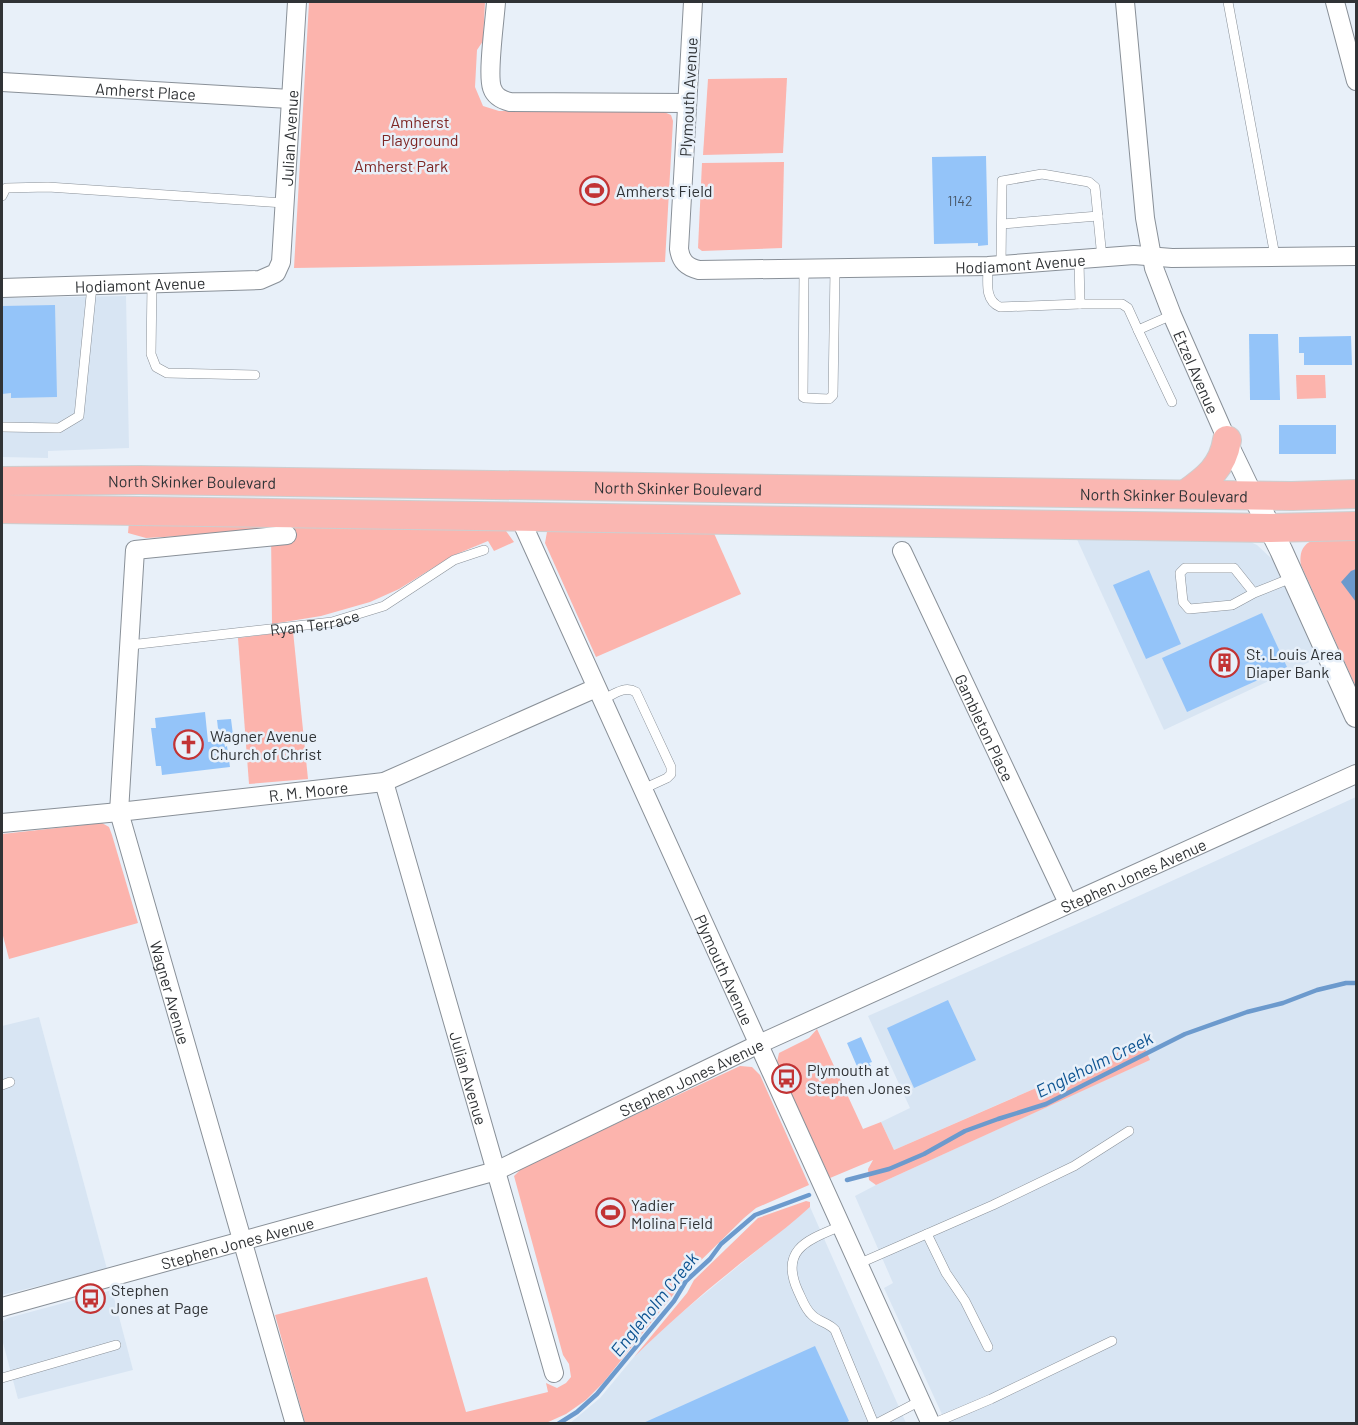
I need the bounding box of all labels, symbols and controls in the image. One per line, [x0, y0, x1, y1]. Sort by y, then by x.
street label: Plymouth Avenue [675, 37, 701, 157]
street label: Amherst Place [95, 78, 197, 103]
street label: Julian Avenue [276, 89, 301, 187]
park label: Amherst Playground [381, 112, 459, 149]
park label: Amherst Park [354, 156, 448, 175]
sports icon: Amherst Field [579, 174, 611, 206]
place label: Amherst Field [616, 181, 713, 200]
house number: 1142 [947, 192, 973, 209]
street label: Hodiamont Avenue [955, 249, 1086, 276]
street label: Hodiamont Avenue [74, 272, 206, 295]
street label: Etzel Avenue [1170, 327, 1224, 416]
street label: North Skinker Boulevard [108, 470, 276, 491]
street label: North Skinker Boulevard [594, 477, 762, 498]
street label: North Skinker Boulevard [1080, 484, 1248, 505]
street label: Ryan Terrace [269, 605, 361, 638]
place label: St. Louis Area Diaper Bank [1246, 644, 1342, 681]
building icon: St. Louis Area Diaper Bank [1209, 646, 1241, 678]
street label: Gambleton Place [952, 671, 1019, 784]
place label: Wagner Avenue Church of Christ [210, 726, 322, 763]
church icon: Wagner Avenue Church of Christ [173, 728, 205, 760]
street label: R. M. Moore [268, 777, 349, 804]
street label: Stephen Jones Avenue [1057, 834, 1209, 916]
street label: Plymouth Avenue [691, 911, 758, 1028]
street label: Wagner Avenue [147, 938, 195, 1046]
water label: Engleholm Creek [1032, 1026, 1156, 1102]
street label: Julian Avenue [447, 1029, 492, 1127]
street label: Stephen Jones Avenue [616, 1034, 766, 1120]
place label: Plymouth at Stephen Jones [807, 1060, 911, 1097]
bus stop icon: Plymouth at Stephen Jones [770, 1062, 802, 1094]
place label: Yadier Molina Field [631, 1195, 713, 1232]
sports icon: Yadier Molina Field [594, 1197, 626, 1229]
street label: Stephen Jones Avenue [159, 1212, 316, 1272]
water label: Engleholm Creek [605, 1247, 703, 1361]
place label: Stephen Jones at Page [111, 1280, 209, 1317]
bus stop icon: Stephen Jones at Page [74, 1282, 106, 1314]

